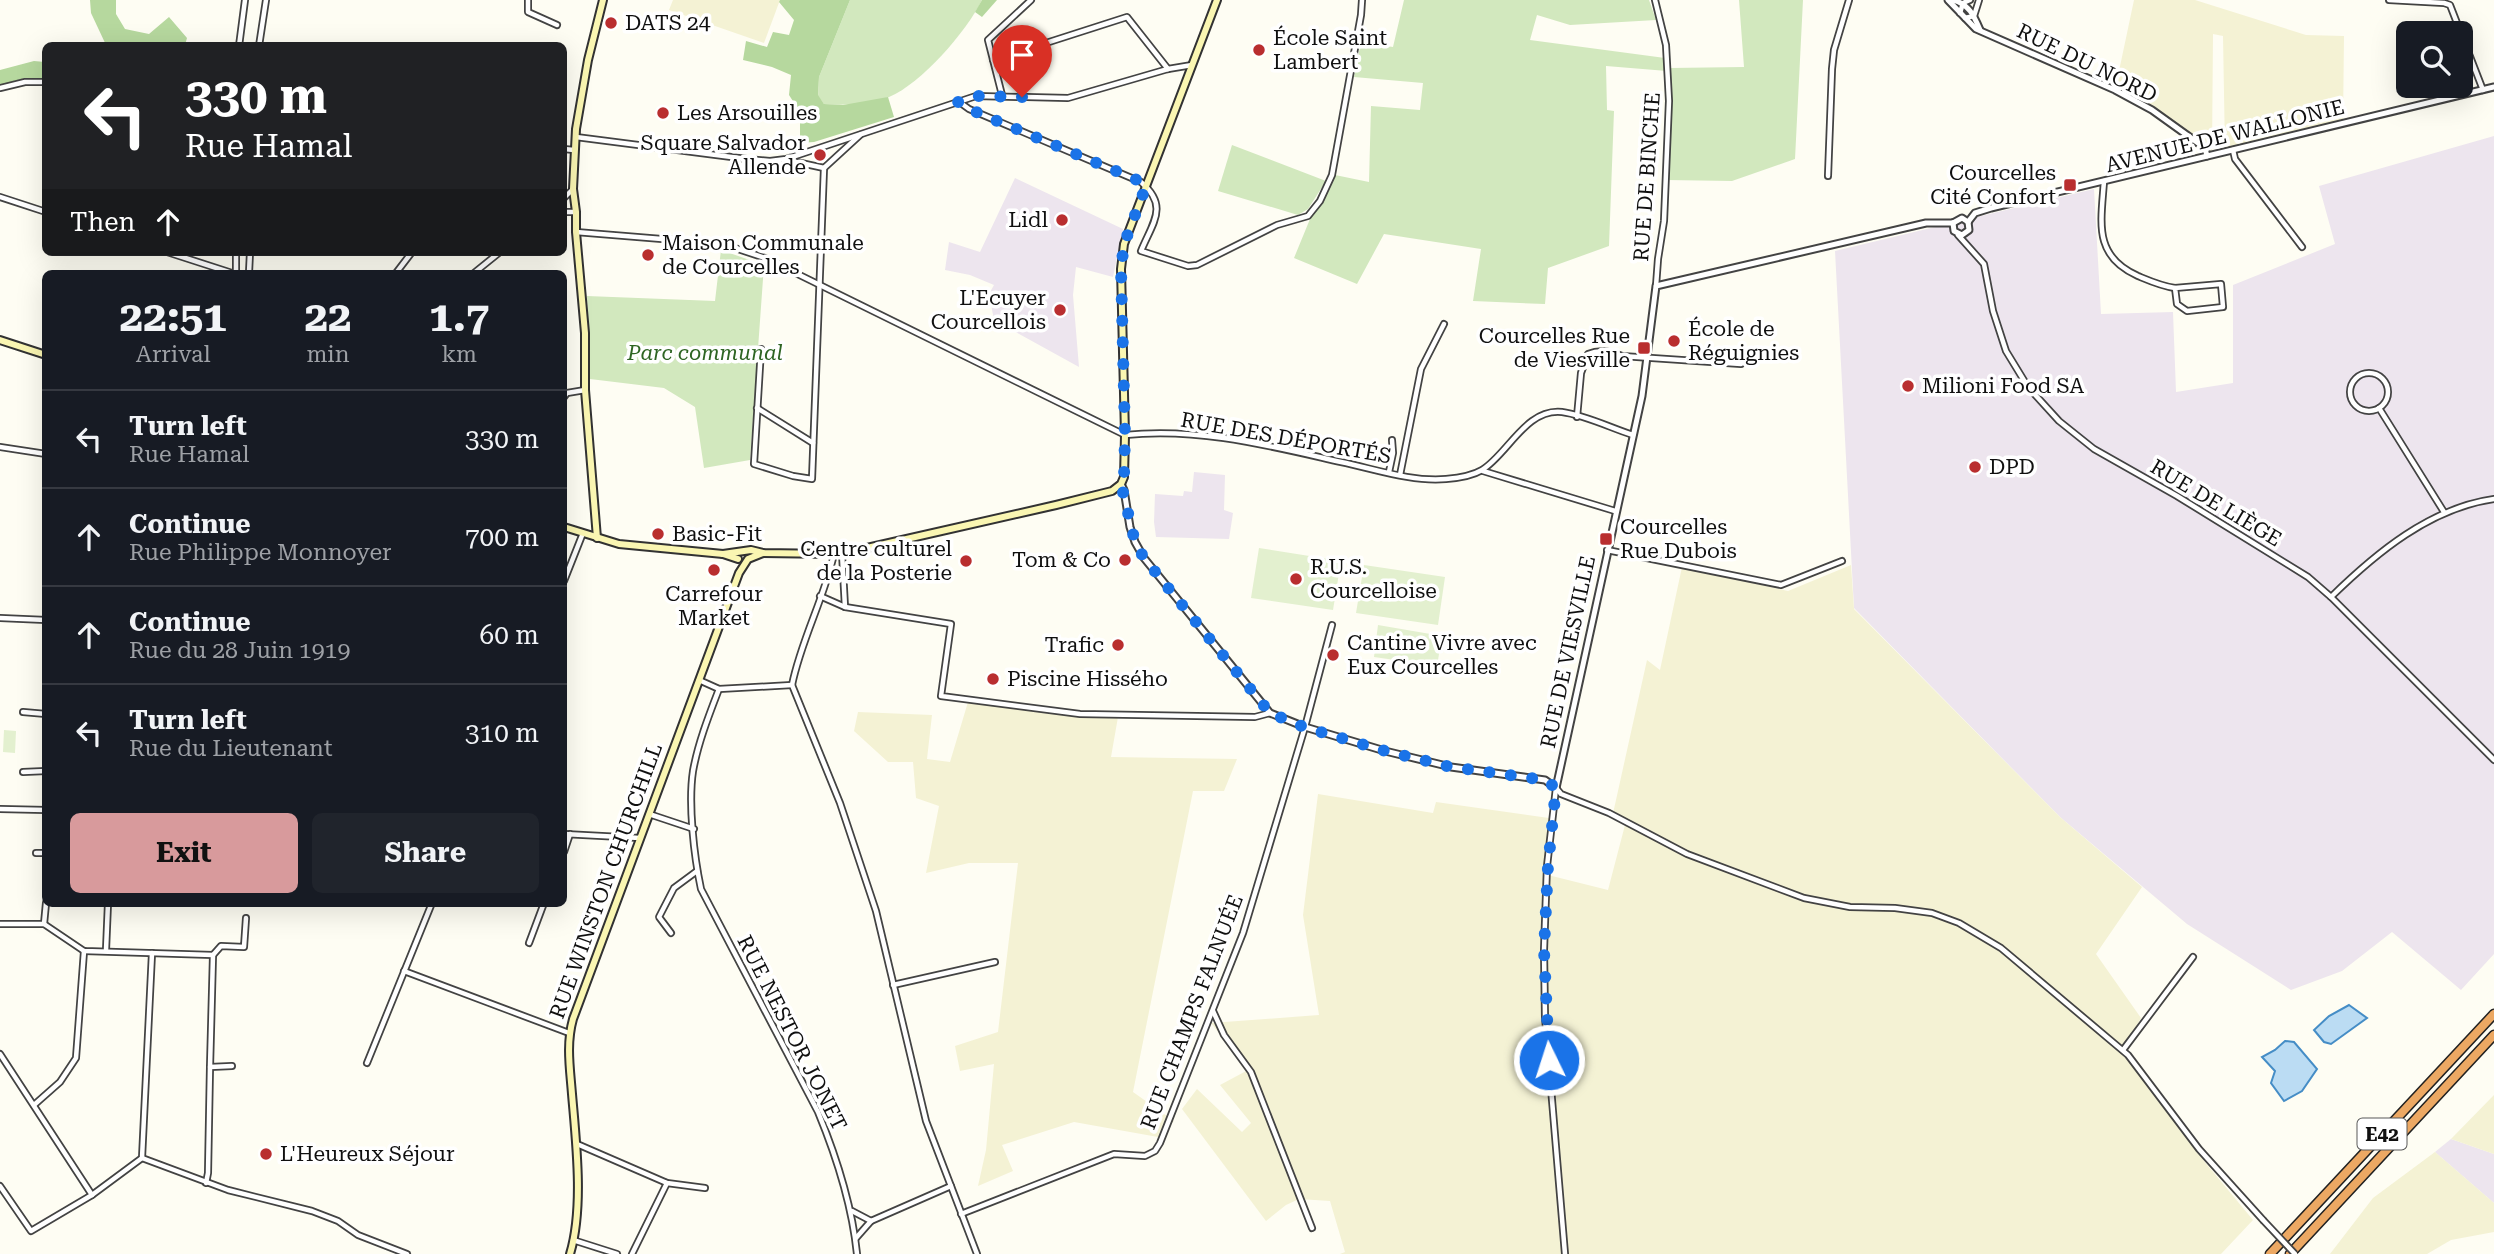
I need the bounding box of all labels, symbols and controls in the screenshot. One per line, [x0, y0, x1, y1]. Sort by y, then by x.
place label: DATS 24 [625, 11, 711, 35]
marker: DATS 24 [603, 15, 619, 31]
street label: RUE DU NORD [2013, 19, 2161, 107]
map controls [2396, 21, 2473, 98]
button: search [2396, 21, 2473, 98]
pin [992, 25, 1052, 97]
place label: École Saint Lambert [1273, 25, 1387, 74]
icon: arrive [1003, 36, 1041, 74]
marker: École Saint Lambert [1251, 42, 1267, 58]
text: 330 m [185, 68, 327, 125]
icon: left [70, 70, 161, 161]
street label: RUE DE BINCHE [1629, 92, 1665, 262]
street label: AVENUE DE WALLONIE [2103, 95, 2347, 177]
place label: Les Arsouilles [677, 101, 817, 125]
marker: Les Arsouilles [655, 105, 671, 121]
text: Rue Hamal [185, 127, 352, 165]
place label: Square Salvador Allende [641, 131, 806, 179]
marker: Square Salvador Allende [812, 147, 828, 163]
place label: Courcelles Cité Confort [1930, 161, 2056, 209]
marker: Courcelles Cité Confort [2062, 177, 2078, 193]
icon: ahead [149, 203, 187, 241]
text: Then [70, 207, 135, 237]
place label: Lidl [1008, 208, 1049, 232]
marker: Lidl [1054, 212, 1070, 228]
place label: Maison Communale de Courcelles [662, 231, 864, 279]
marker: Maison Communale de Courcelles [640, 247, 656, 263]
place label: L'Ecuyer Courcellois [931, 286, 1046, 334]
text: 22:51 [120, 292, 227, 341]
text: 22 [304, 292, 352, 341]
text: 1.7 [429, 292, 489, 341]
marker: L'Ecuyer Courcellois [1052, 302, 1068, 318]
place label: École de Réguignies [1688, 316, 1799, 365]
place label: Courcelles Rue de Viesville [1479, 324, 1630, 372]
marker: École de Réguignies [1666, 333, 1682, 349]
marker: Courcelles Rue de Viesville [1636, 340, 1652, 356]
text: Arrival [136, 341, 211, 368]
text: min [306, 341, 350, 368]
text: km [441, 341, 477, 368]
park label: Parc communal [626, 341, 783, 365]
place label: Milioni Food SA [1922, 374, 2084, 398]
marker: Milioni Food SA [1900, 378, 1916, 394]
street label: RUE DES DÉPORTÉS [1179, 407, 1393, 468]
text: Turn left [129, 411, 247, 441]
icon: left [70, 420, 108, 458]
text: 330 m [465, 424, 539, 454]
text: Rue Hamal [129, 441, 249, 468]
street label: RUE DE LIÈGE [2146, 454, 2286, 552]
place label: DPD [1989, 455, 2035, 479]
marker: DPD [1967, 459, 1983, 475]
text: Continue [129, 509, 251, 539]
place label: Courcelles Rue Dubois [1620, 515, 1737, 563]
icon: ahead [70, 518, 108, 556]
text: 700 m [465, 522, 539, 552]
place label: Basic-Fit [672, 522, 762, 546]
marker: Basic-Fit [650, 526, 666, 542]
marker: Courcelles Rue Dubois [1598, 531, 1614, 547]
place label: Centre culturel de la Posterie [800, 537, 952, 585]
text: Rue Philippe Monnoyer [129, 539, 391, 566]
place label: Tom & Co [1012, 548, 1111, 572]
marker: Tom & Co [1117, 552, 1133, 568]
marker: Centre culturel de la Posterie [958, 553, 974, 569]
street label: RUE DE VIESVILLE [1536, 554, 1600, 750]
place label: R.U.S. Courcelloise [1310, 555, 1437, 603]
marker: Carrefour Market [706, 562, 722, 578]
marker: R.U.S. Courcelloise [1288, 571, 1304, 587]
place label: Carrefour Market [665, 582, 763, 630]
text: Continue [129, 607, 251, 637]
icon: ahead [70, 616, 108, 654]
text: 60 m [480, 620, 539, 650]
place label: Cantine Vivre avec Eux Courcelles [1347, 631, 1537, 679]
place label: Trafic [1044, 633, 1104, 657]
text: Rue du 28 Juin 1919 [129, 637, 350, 664]
marker: Trafic [1110, 637, 1126, 653]
marker: Cantine Vivre avec Eux Courcelles [1325, 647, 1341, 663]
place label: Piscine Hissého [1007, 667, 1168, 691]
marker: Piscine Hissého [985, 671, 1001, 687]
text: Turn left [129, 705, 247, 735]
icon: left [70, 714, 108, 752]
text: 310 m [465, 718, 539, 748]
text: Rue du Lieutenant [129, 735, 332, 762]
street label: RUE WINSTON CHURCHILL [545, 740, 667, 1022]
button: Exit [70, 813, 298, 893]
button: Share [312, 813, 539, 893]
street label: RUE CHAMPS FALNUÉE [1135, 891, 1248, 1133]
street label: RUE NESTOR JONET [732, 931, 852, 1135]
position arrow [1512, 1023, 1586, 1097]
road number: E42 [2358, 1118, 2406, 1150]
place label: L'Heureux Séjour [280, 1142, 455, 1166]
marker: L'Heureux Séjour [258, 1146, 274, 1162]

